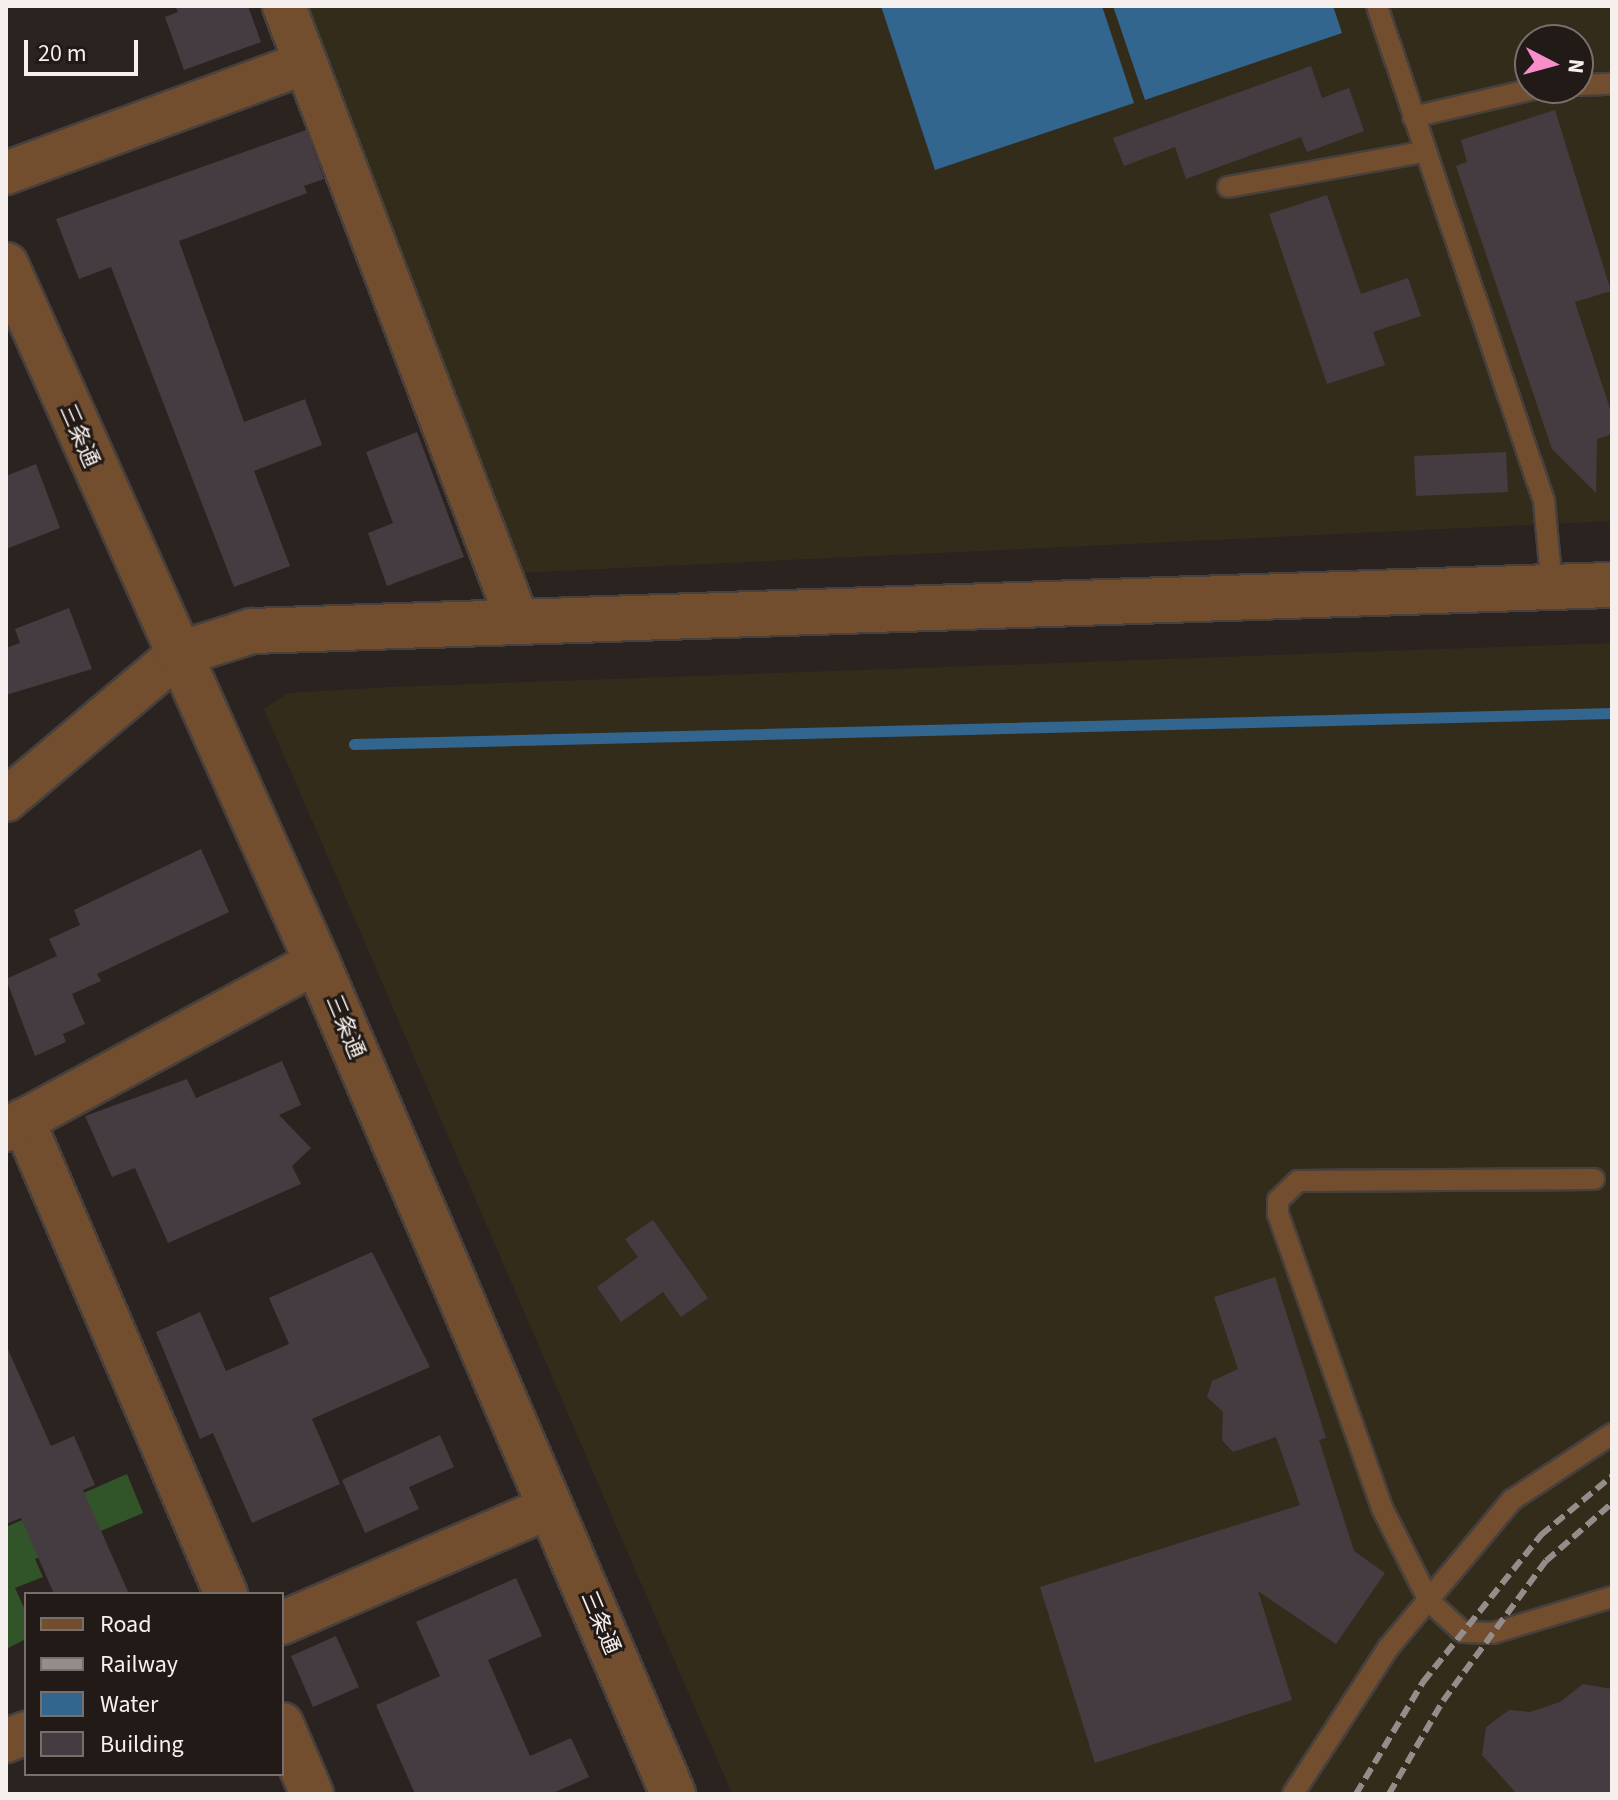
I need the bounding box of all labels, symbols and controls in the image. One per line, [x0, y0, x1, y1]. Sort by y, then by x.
scale bar [28, 24, 142, 74]
north arrow [1514, 24, 1594, 104]
text: 20 m [38, 36, 87, 71]
text: N [1559, 57, 1593, 75]
street label: 三条通 [54, 400, 104, 472]
street label: 三条通 [320, 991, 370, 1063]
street label: 三条通 [575, 1587, 625, 1659]
legend [24, 1592, 284, 1776]
text: Road [100, 1607, 152, 1642]
text: Railway [100, 1647, 178, 1682]
text: Water [100, 1687, 158, 1722]
text: Building [100, 1727, 184, 1762]

